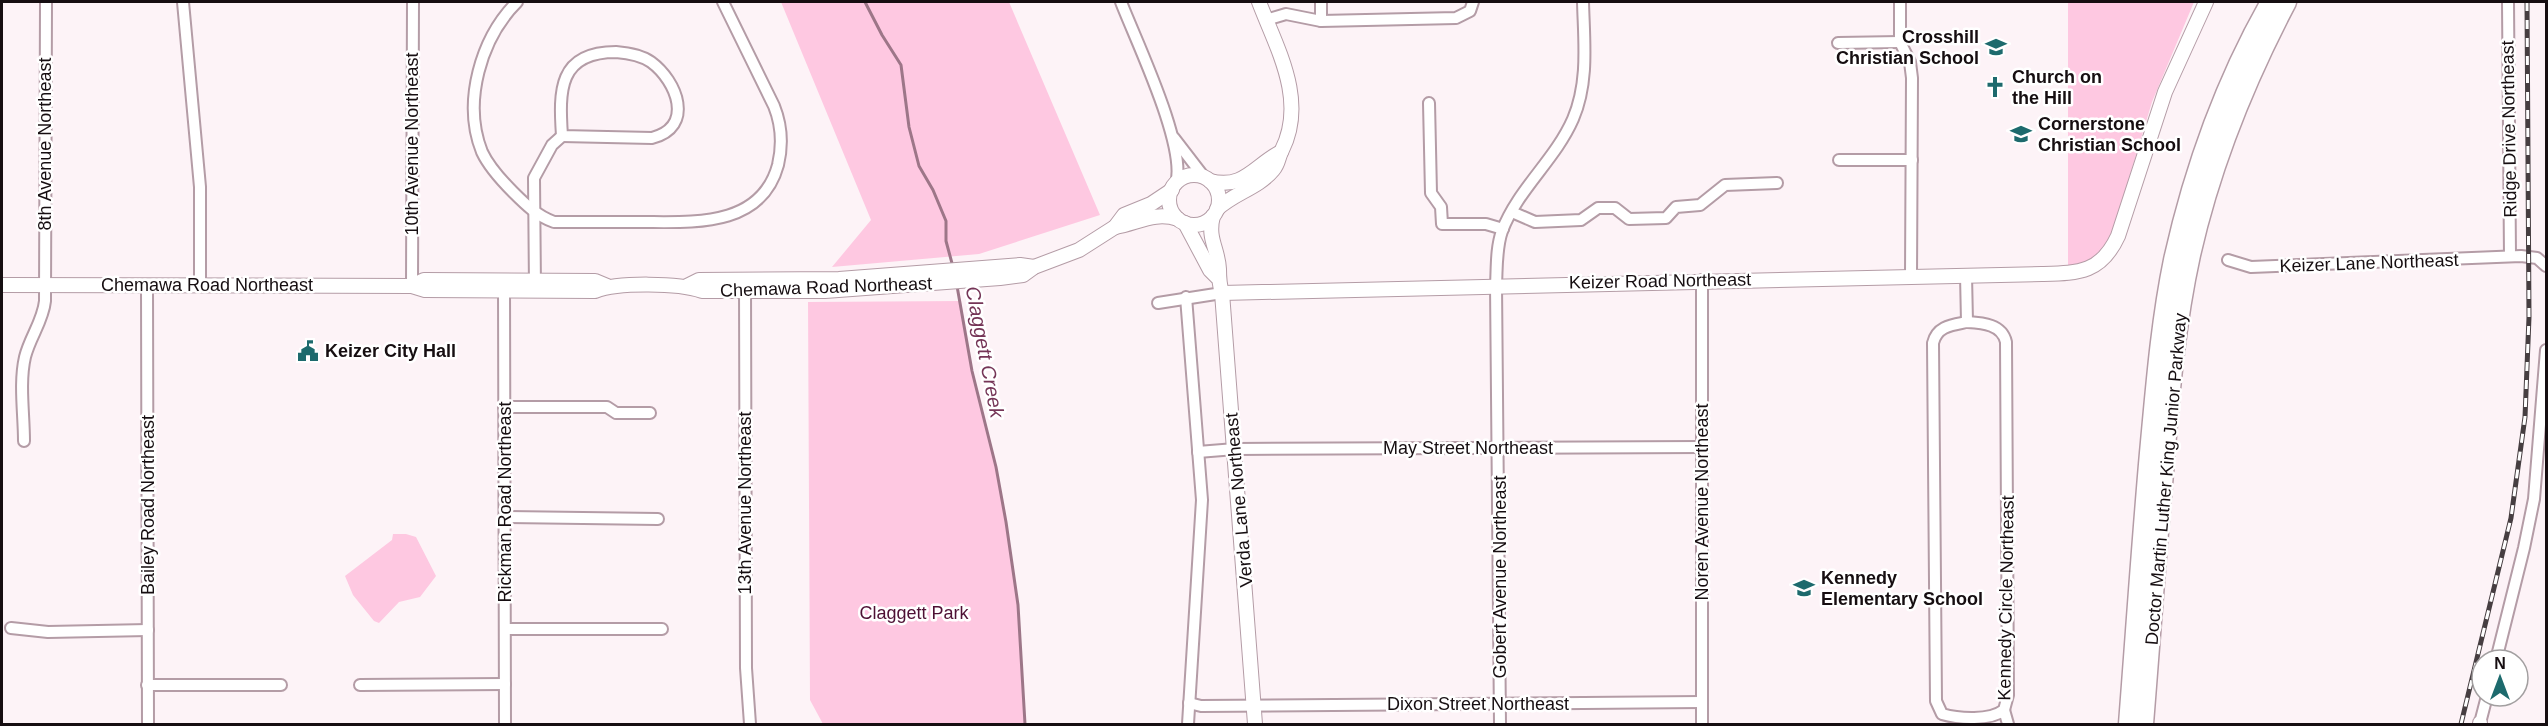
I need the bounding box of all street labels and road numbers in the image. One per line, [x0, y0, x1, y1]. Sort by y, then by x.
street label: Ridge Drive Northeast [2497, 40, 2521, 218]
street label: 10th Avenue Northeast [402, 53, 422, 235]
street label: 8th Avenue Northeast [35, 58, 55, 230]
street label: Keizer Lane Northeast [2279, 250, 2459, 276]
street label: Keizer Road Northeast [1569, 269, 1751, 293]
street label: Chemawa Road Northeast [720, 273, 932, 301]
street label: Chemawa Road Northeast [101, 275, 313, 295]
street label: Doctor Martin Luther King Junior Parkway [2142, 312, 2190, 646]
street label: Rickman Road Northeast [495, 401, 515, 603]
street label: Noren Avenue Northeast [1692, 404, 1712, 600]
street label: 13th Avenue Northeast [735, 412, 755, 594]
street label: Verda Lane Northeast [1221, 412, 1257, 588]
street label: Bailey Road Northeast [138, 415, 158, 595]
street label: May Street Northeast [1383, 438, 1553, 458]
street label: Gobert Avenue Northeast [1490, 476, 1510, 678]
street label: Kennedy Circle Northeast [1994, 495, 2018, 701]
street label: Dixon Street Northeast [1387, 694, 1569, 714]

